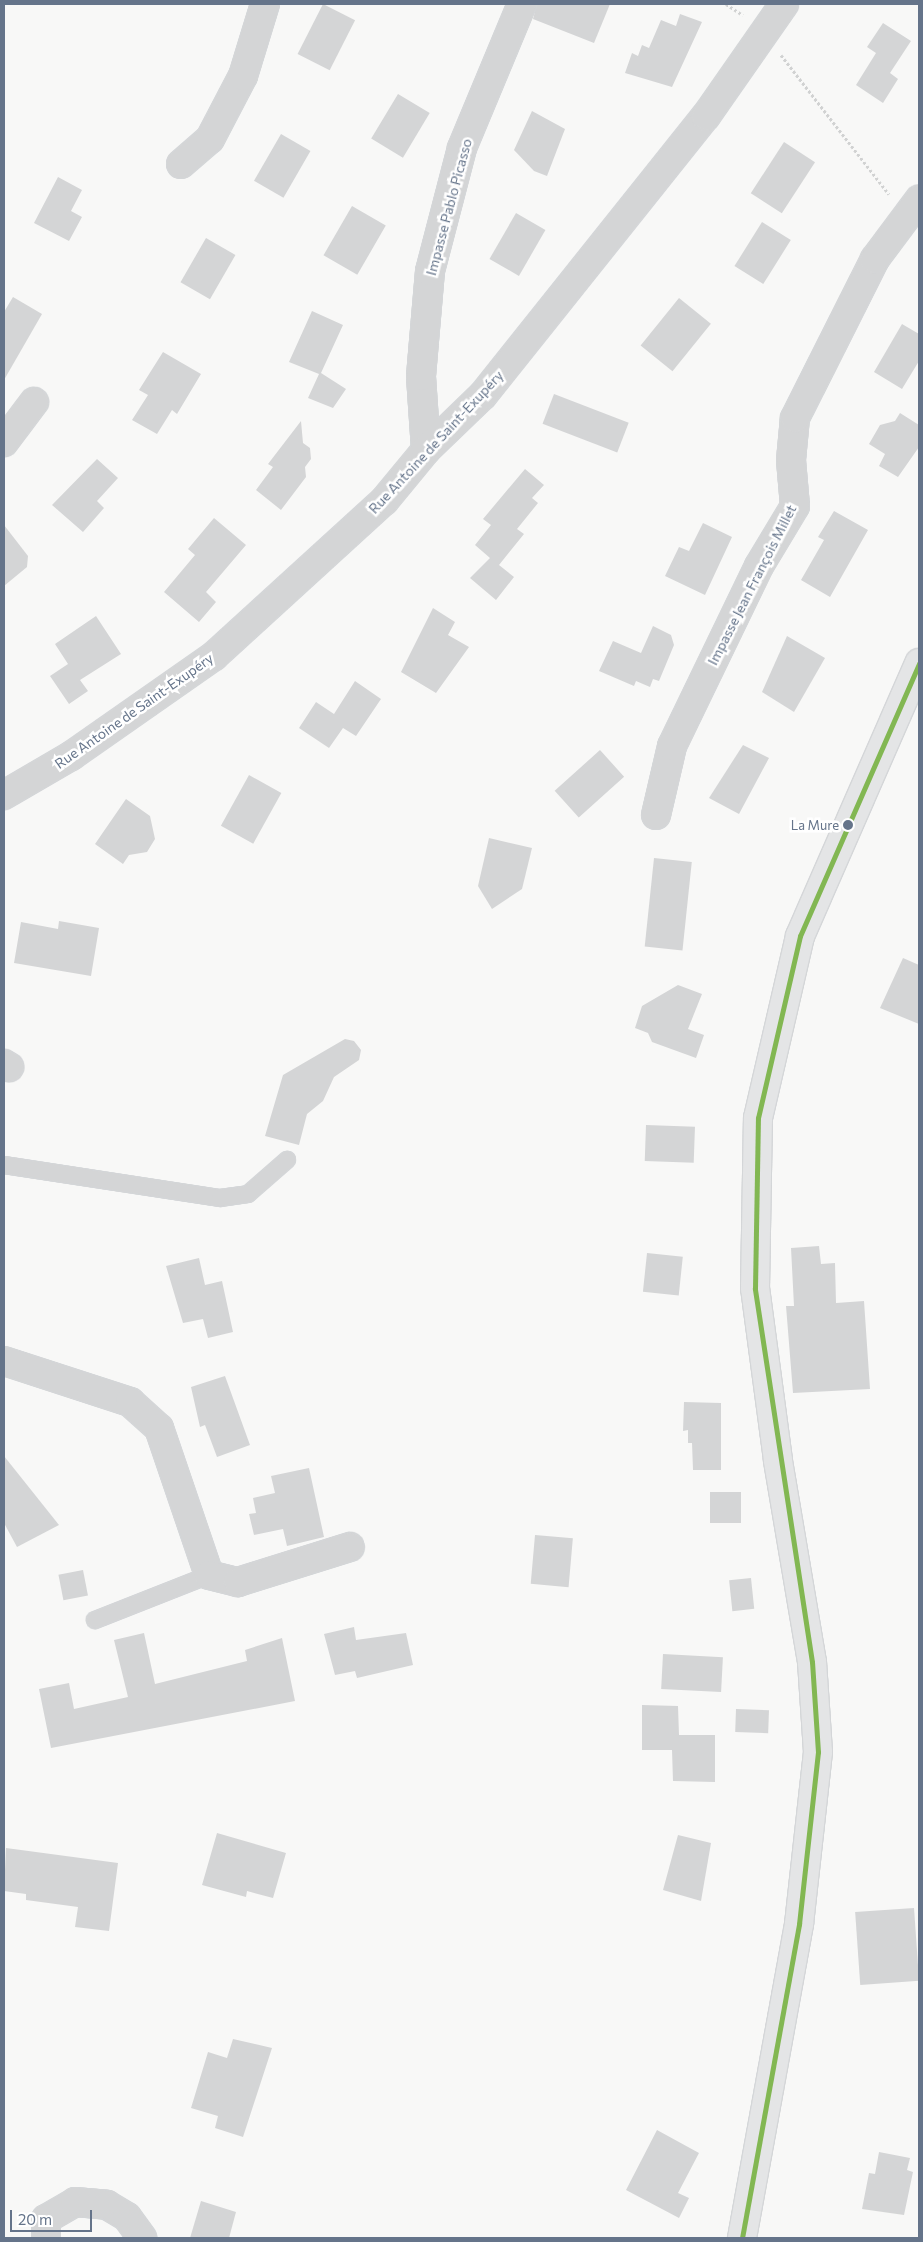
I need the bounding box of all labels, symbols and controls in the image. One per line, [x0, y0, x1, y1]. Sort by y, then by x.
street label: Impasse Pablo Picasso [423, 137, 475, 277]
street label: Rue Antoine de Saint-Exupéry [365, 367, 507, 517]
street label: Impasse Jean François Millet [704, 502, 800, 668]
street label: Rue Antoine de Saint-Exupéry [52, 650, 216, 772]
place label: La Mure [791, 817, 839, 833]
marker: La Mure [843, 820, 853, 830]
scale bar [12, 2200, 95, 2232]
text: 20 m [18, 2210, 52, 2228]

